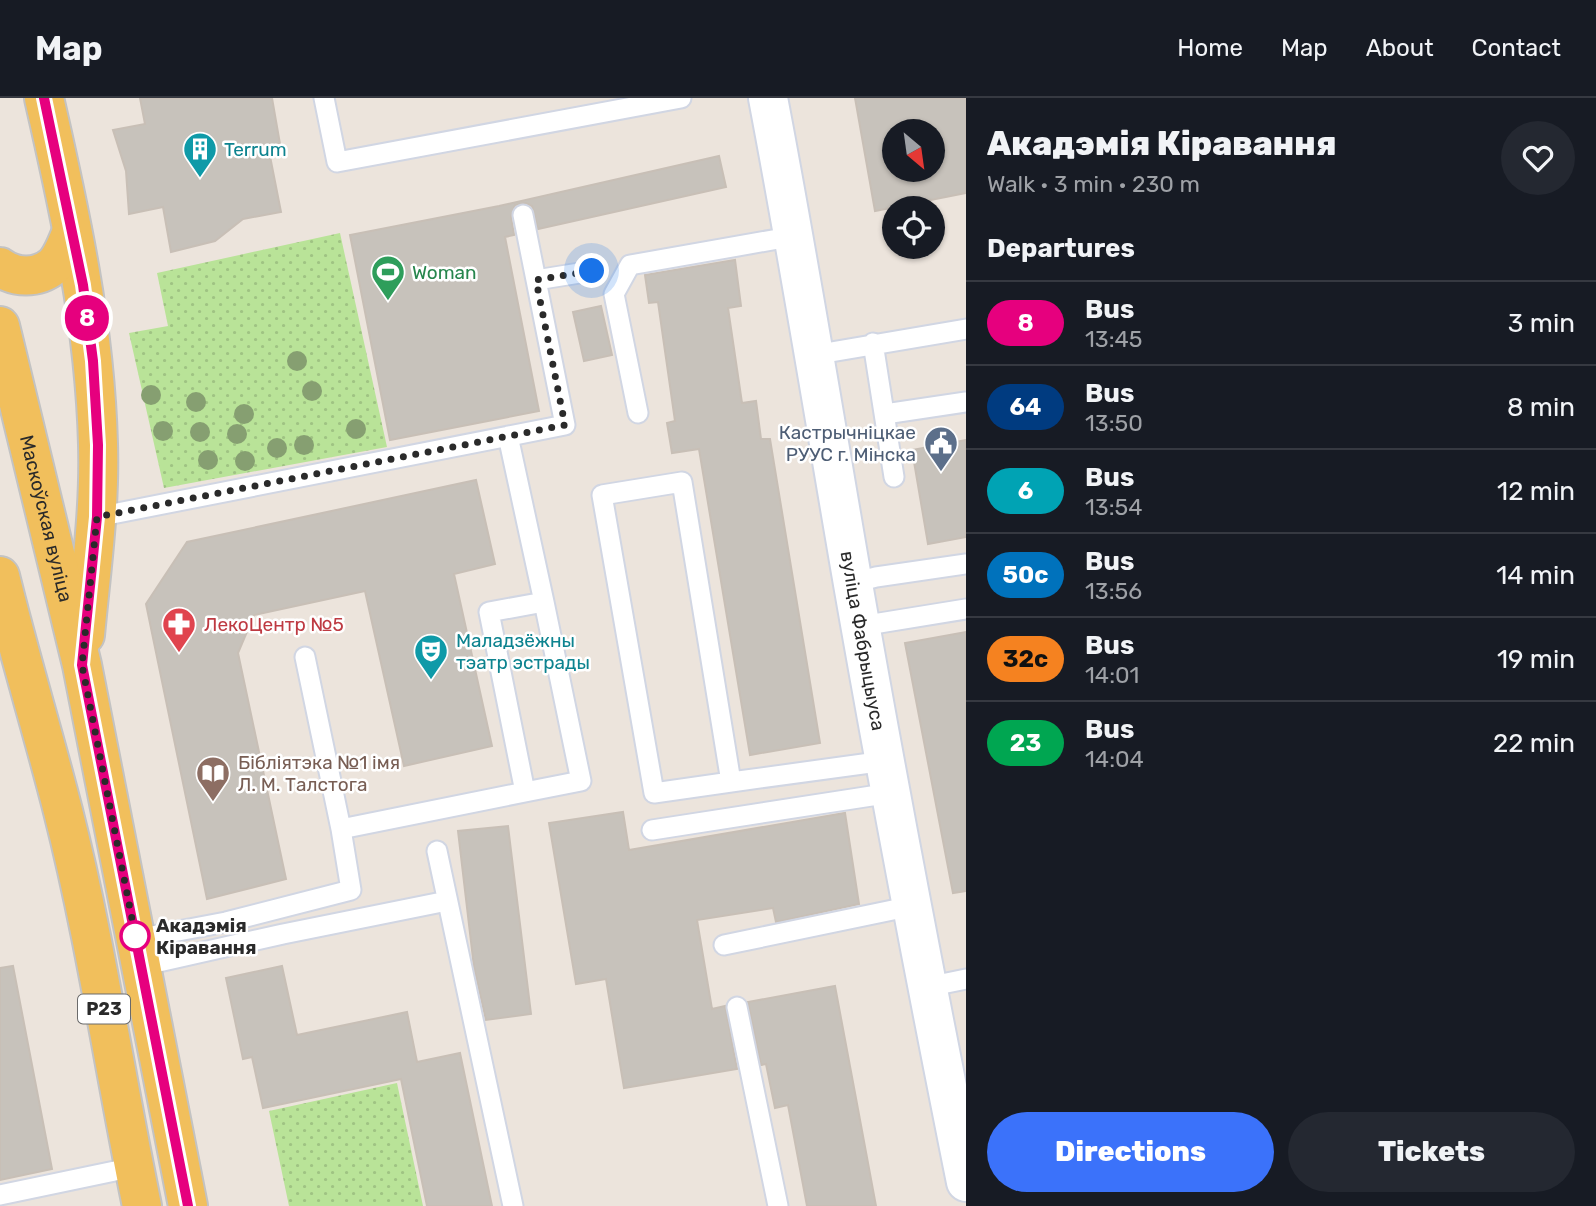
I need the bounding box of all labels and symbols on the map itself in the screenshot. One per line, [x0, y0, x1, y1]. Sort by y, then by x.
north arrow [882, 119, 945, 182]
building icon: Terrum [181, 130, 219, 179]
place label: Terrum [224, 138, 287, 161]
sports icon: Woman [369, 253, 407, 302]
your location [574, 253, 609, 288]
place label: Woman [412, 261, 477, 284]
line badge: 8 [64, 295, 110, 341]
place label: Кастрычніцкае РУУС г. Мінска [779, 421, 916, 466]
public building icon: Кастрычніцкае РУУС г. Мінска [922, 424, 960, 473]
street label: Маскоўская вуліца [15, 433, 78, 604]
street label: вуліца Фабрыцыуса [836, 549, 890, 732]
pharmacy icon: ЛекоЦентр №5 [160, 605, 198, 654]
place label: ЛекоЦентр №5 [204, 613, 344, 636]
place label: Маладзёжны тэатр эстрады [456, 629, 590, 674]
theatre icon: Маладзёжны тэатр эстрады [412, 632, 450, 681]
place label: Бібліятэка №1 імя Л. М. Талстога [238, 751, 400, 796]
library icon: Бібліятэка №1 імя Л. М. Талстога [194, 754, 232, 803]
place label: Акадэмія Кіравання [156, 914, 256, 959]
marker: Акадэмія Кіравання [120, 921, 150, 951]
road number: Р23 [78, 994, 130, 1024]

